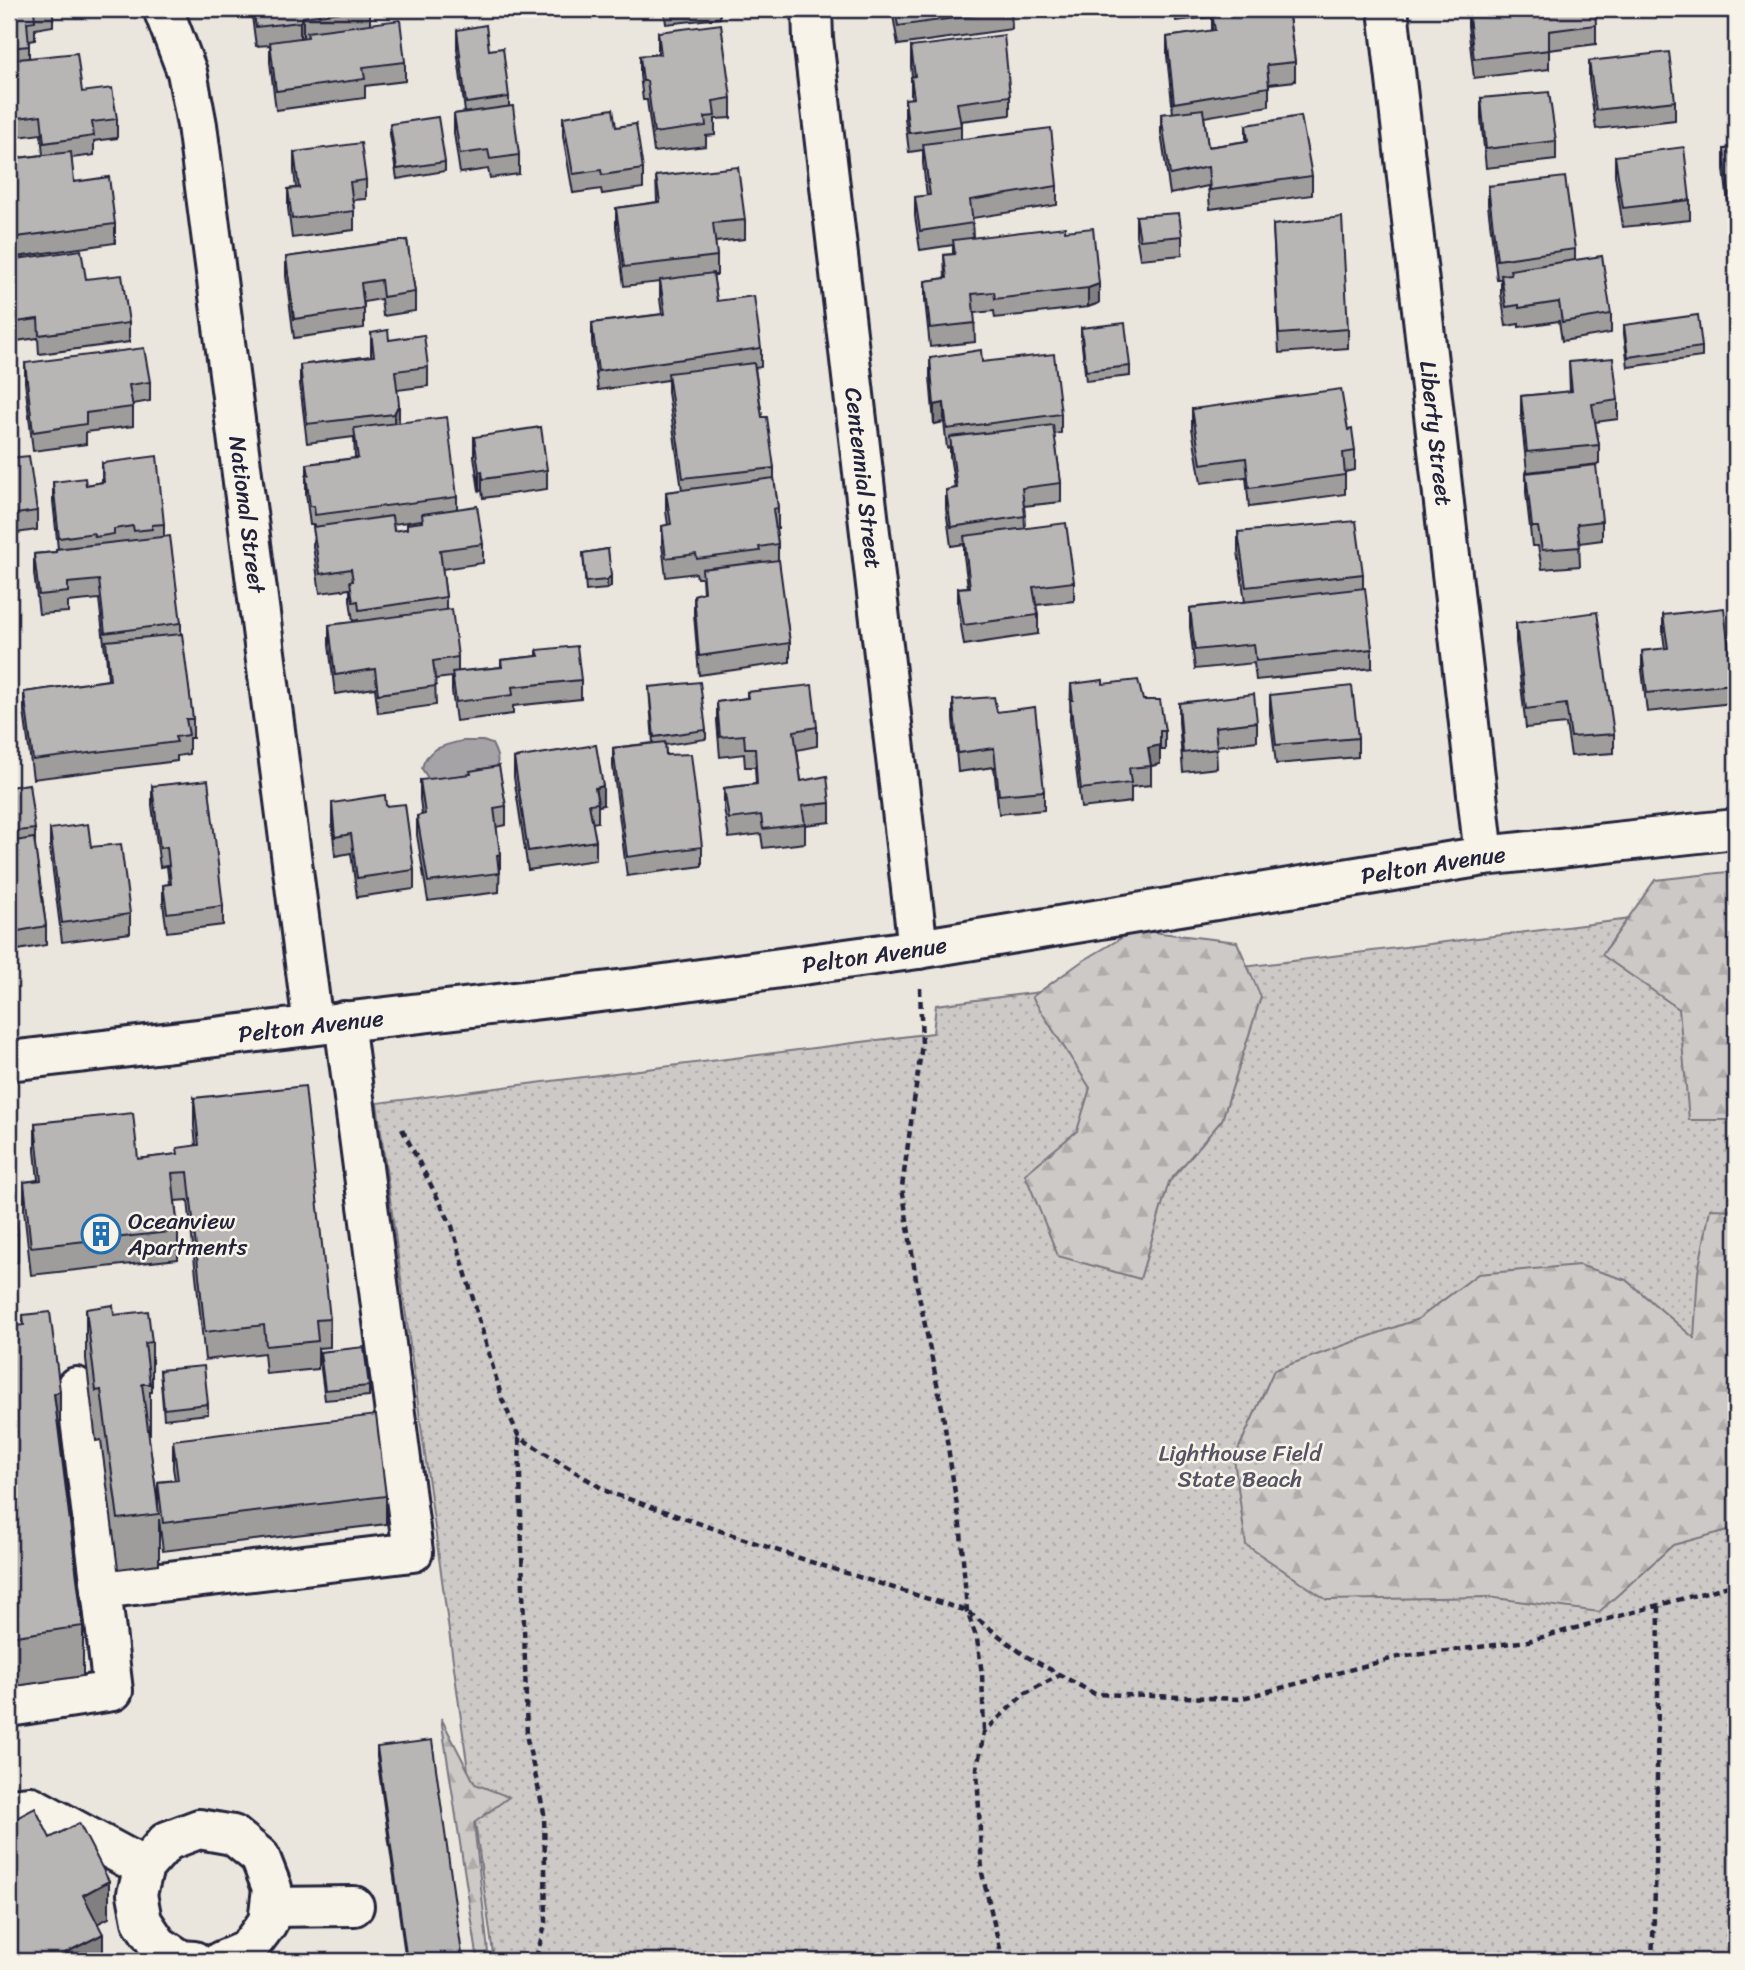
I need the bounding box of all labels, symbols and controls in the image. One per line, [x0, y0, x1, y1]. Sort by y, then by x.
street label: Liberty Street [1407, 359, 1464, 508]
street label: Centennial Street [832, 385, 894, 571]
street label: National Street [216, 434, 277, 597]
street label: Pelton Avenue [1358, 834, 1508, 897]
street label: Pelton Avenue [799, 925, 950, 986]
street label: Pelton Avenue [236, 997, 386, 1055]
place label: Oceanview Apartments [127, 1201, 248, 1268]
building icon: Oceanview Apartments [80, 1213, 122, 1255]
park label: Lighthouse Field State Beach [1158, 1433, 1323, 1500]

